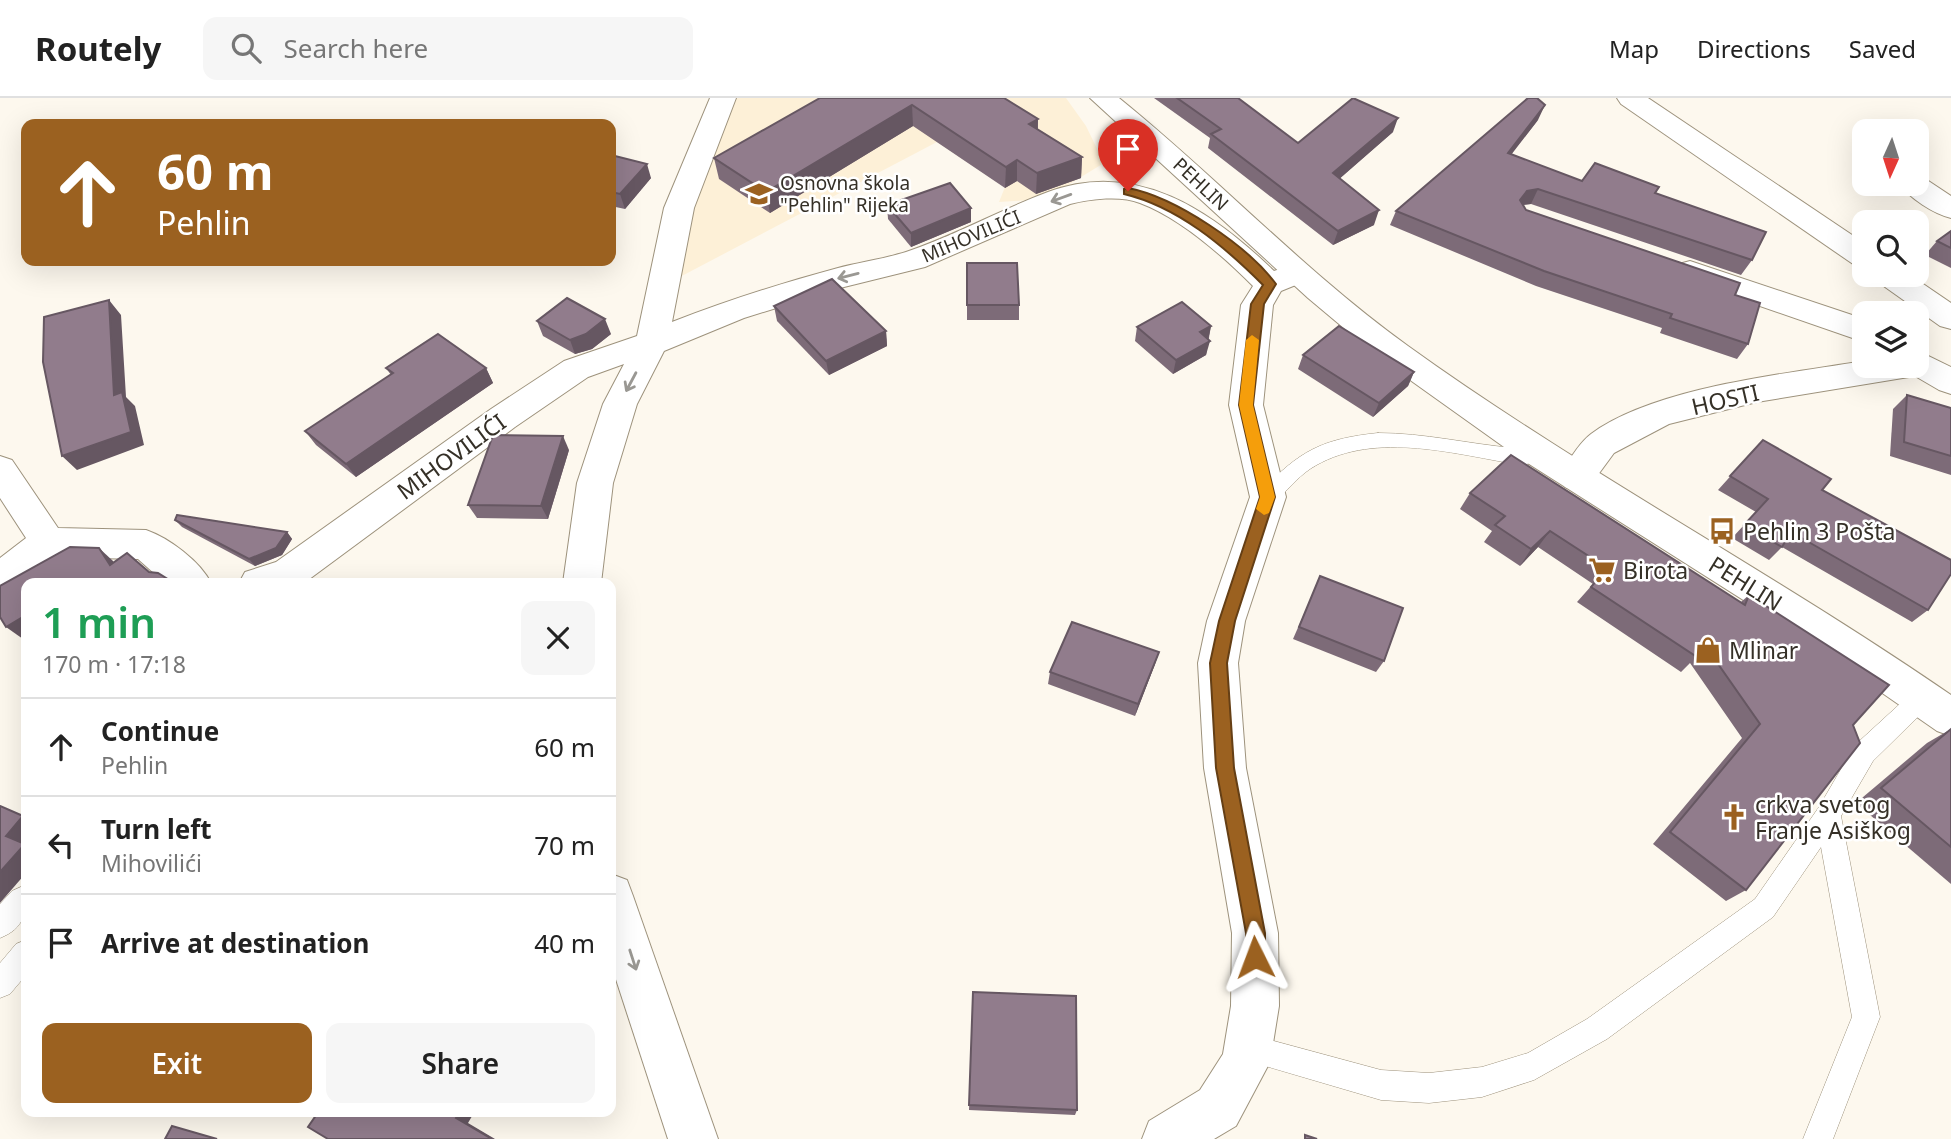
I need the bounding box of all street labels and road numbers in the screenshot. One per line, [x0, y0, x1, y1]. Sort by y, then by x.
street label: PEHLIN [1168, 152, 1234, 216]
street label: MIHOVILIĆI [918, 204, 1024, 268]
street label: HOSTI [1688, 376, 1762, 422]
street label: MIHOVILIĆI [390, 406, 512, 506]
street label: PEHLIN [1703, 548, 1789, 618]

